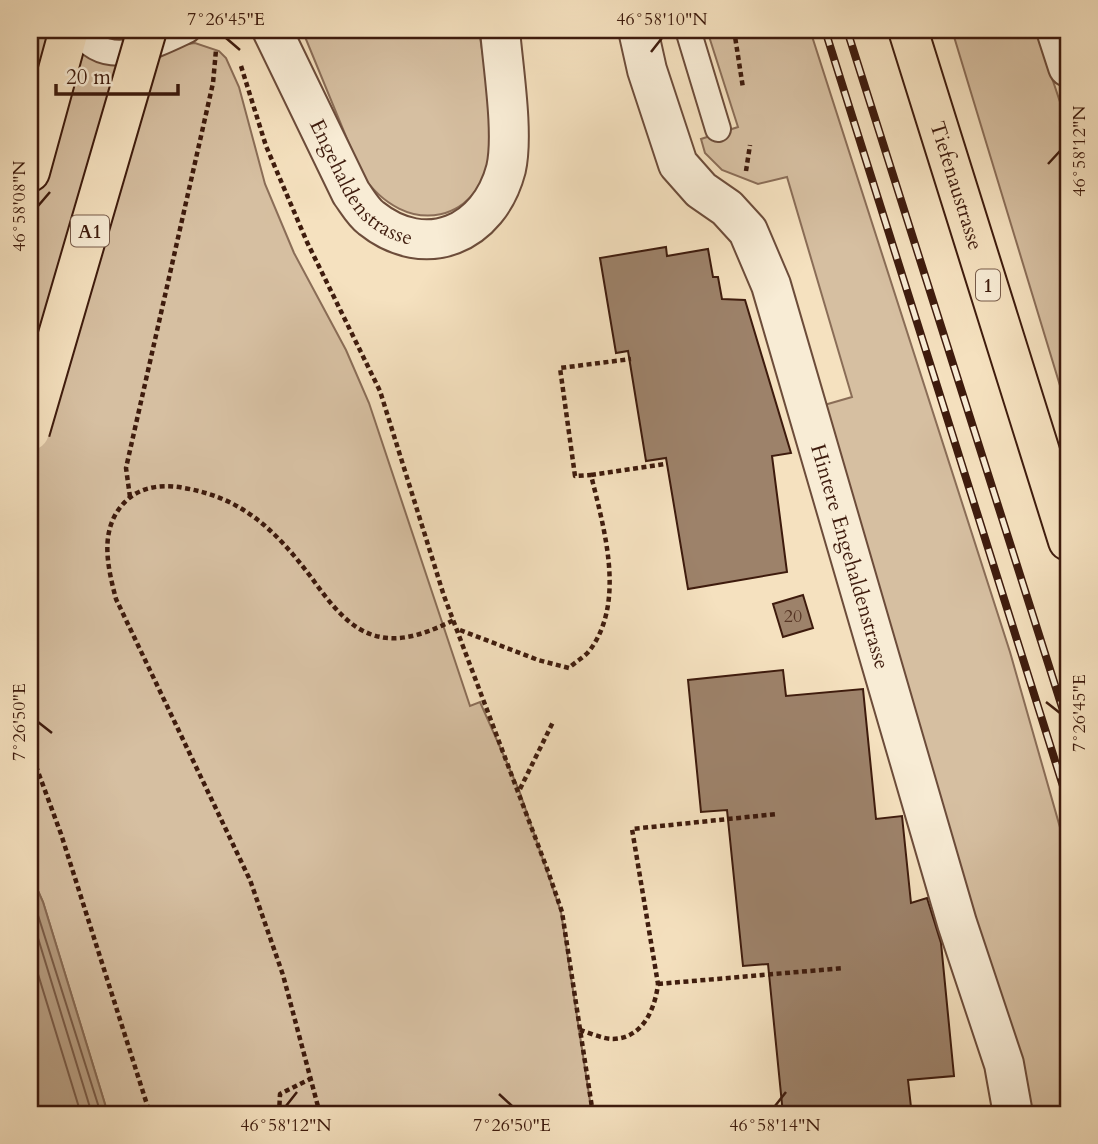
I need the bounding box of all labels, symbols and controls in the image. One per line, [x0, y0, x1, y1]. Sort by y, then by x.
text: 7°26'45"E [187, 7, 265, 32]
text: 46°58'10"N [616, 7, 708, 32]
scale bar [56, 52, 178, 96]
text: 20 m [66, 63, 111, 92]
text: 46°58'12"N [1067, 105, 1092, 197]
street label: Engehaldenstrasse [302, 114, 416, 253]
street label: Tiefenaustrasse [922, 118, 990, 254]
text: 46°58'08"N [7, 160, 32, 252]
road number: A1 [71, 216, 109, 246]
road number: 1 [976, 270, 1000, 300]
street label: Hintere Engehaldenstrasse [803, 441, 896, 673]
house number: 20 [784, 604, 802, 629]
text: 7°26'45"E [1067, 674, 1092, 752]
text: 7°26'50"E [7, 683, 32, 761]
text: 46°58'12"N [240, 1113, 332, 1138]
text: 7°26'50"E [473, 1113, 551, 1138]
text: 46°58'14"N [729, 1113, 821, 1138]

